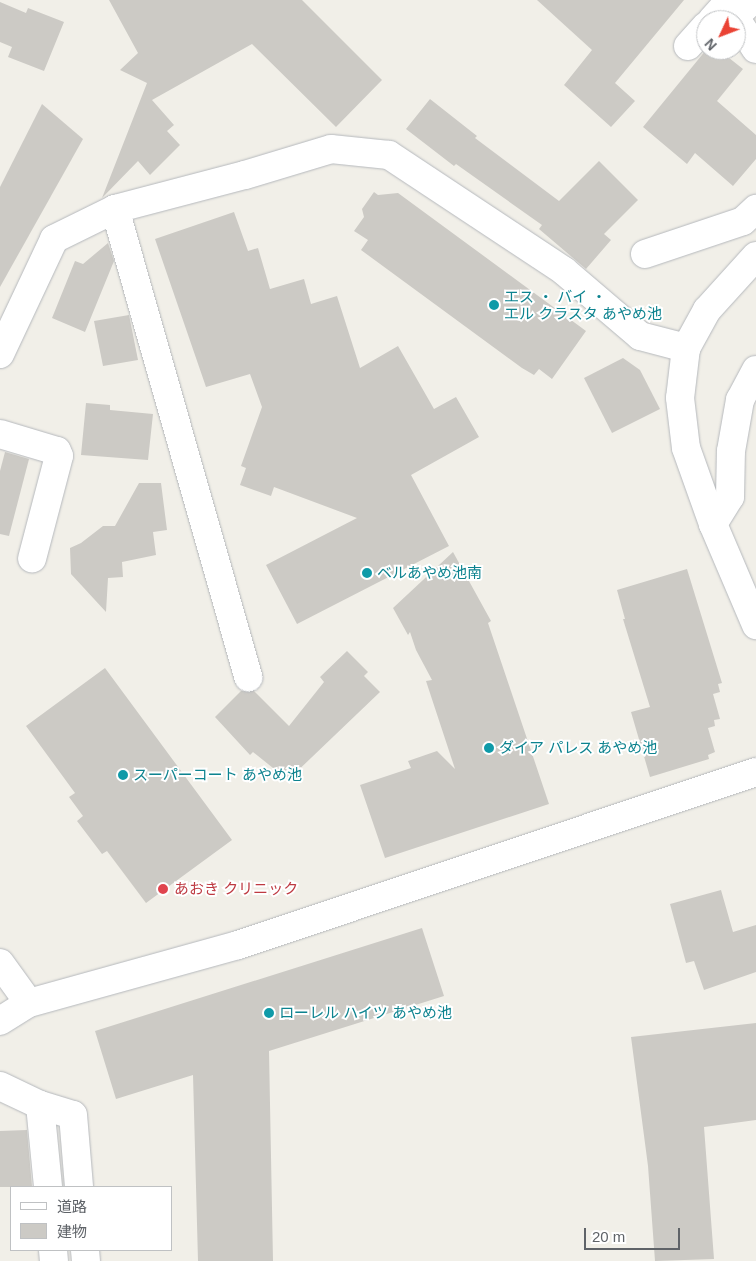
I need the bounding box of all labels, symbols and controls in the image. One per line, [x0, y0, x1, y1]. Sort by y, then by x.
north arrow [696, 10, 746, 60]
text: N [701, 35, 720, 54]
place label: エス ・ バイ ・ エル クラスタ あやめ池 [504, 287, 662, 322]
marker: エス ・ バイ ・ エル クラスタ あやめ池 [488, 299, 500, 311]
place label: ベルあやめ池南 [377, 564, 482, 582]
marker: ベルあやめ池南 [361, 567, 373, 579]
place label: ダイア パレス あやめ池 [499, 739, 657, 757]
marker: ダイア パレス あやめ池 [483, 742, 495, 754]
place label: スーパーコート あやめ池 [133, 766, 302, 784]
marker: スーパーコート あやめ池 [117, 769, 129, 781]
place label: あおき クリニック [174, 880, 298, 898]
marker: あおき クリニック [156, 882, 170, 896]
place label: ローレル ハイツ あやめ池 [279, 1004, 452, 1022]
marker: ローレル ハイツ あやめ池 [263, 1007, 275, 1019]
legend [10, 1186, 172, 1251]
text: 道路 [57, 1198, 87, 1215]
scale bar [586, 1218, 682, 1250]
text: 建物 [57, 1223, 87, 1240]
text: 20 m [592, 1228, 625, 1245]

